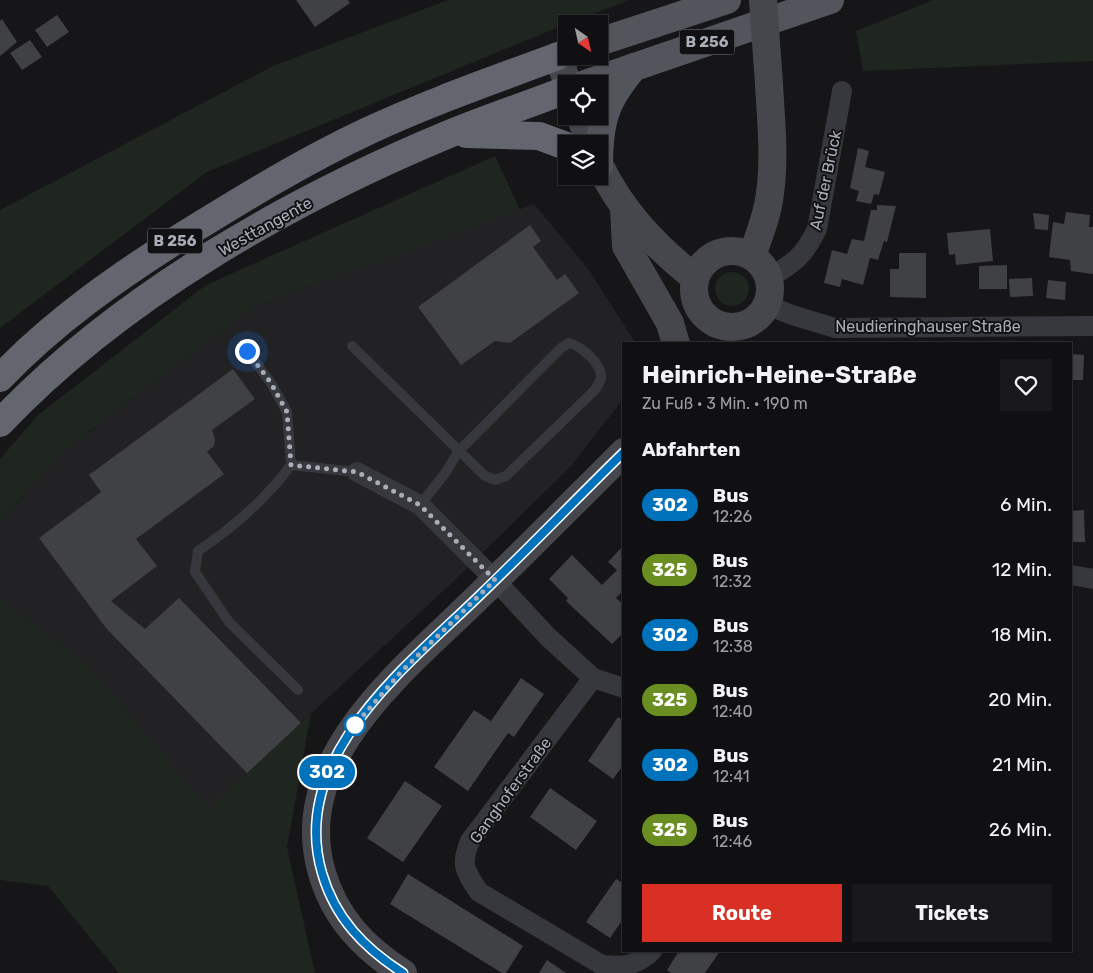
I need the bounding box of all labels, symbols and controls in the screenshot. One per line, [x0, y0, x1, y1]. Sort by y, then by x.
north arrow [558, 15, 608, 65]
map controls [558, 15, 608, 185]
road number: B 256 [680, 30, 734, 54]
button: locate [558, 75, 608, 125]
street label: Auf der Brück [806, 128, 845, 232]
button: layers [558, 135, 608, 185]
street label: Westtangente [215, 193, 315, 260]
road number: B 256 [148, 228, 202, 254]
street label: Neudieringhauser Straße [835, 317, 1021, 336]
your location [235, 339, 260, 364]
button: heart [1000, 359, 1052, 411]
text: Heinrich-Heine-Straße [642, 361, 917, 389]
text: Zu Fuß · 3 Min. · 190 m [642, 394, 808, 413]
text: Abfahrten [642, 438, 740, 461]
text: Bus [713, 484, 749, 507]
text: 6 Min. [1000, 493, 1052, 516]
text: 302 [652, 494, 688, 516]
text: 12:26 [713, 507, 752, 526]
text: Bus [712, 549, 748, 572]
text: 12 Min. [992, 558, 1052, 581]
text: 325 [652, 559, 687, 581]
text: 12:32 [712, 572, 752, 591]
text: Bus [713, 614, 749, 637]
text: 18 Min. [991, 623, 1052, 646]
text: 302 [652, 624, 688, 646]
text: 12:38 [713, 637, 753, 656]
text: Bus [712, 679, 748, 702]
text: 20 Min. [988, 688, 1052, 711]
text: 325 [652, 689, 687, 711]
text: 12:40 [712, 702, 753, 721]
unlabelled marker [344, 714, 366, 736]
street label: Ganghoferstraße [466, 734, 555, 847]
text: Bus [713, 744, 749, 767]
text: 21 Min. [992, 753, 1052, 776]
text: 302 [652, 754, 688, 776]
line badge: 302 [298, 756, 356, 788]
text: 302 [309, 761, 345, 783]
text: 12:41 [713, 767, 750, 786]
text: Bus [712, 809, 748, 832]
text: 26 Min. [989, 818, 1052, 841]
text: 325 [652, 819, 687, 841]
text: 12:46 [712, 832, 752, 851]
button: Route [642, 884, 842, 942]
button: Tickets [852, 884, 1052, 942]

